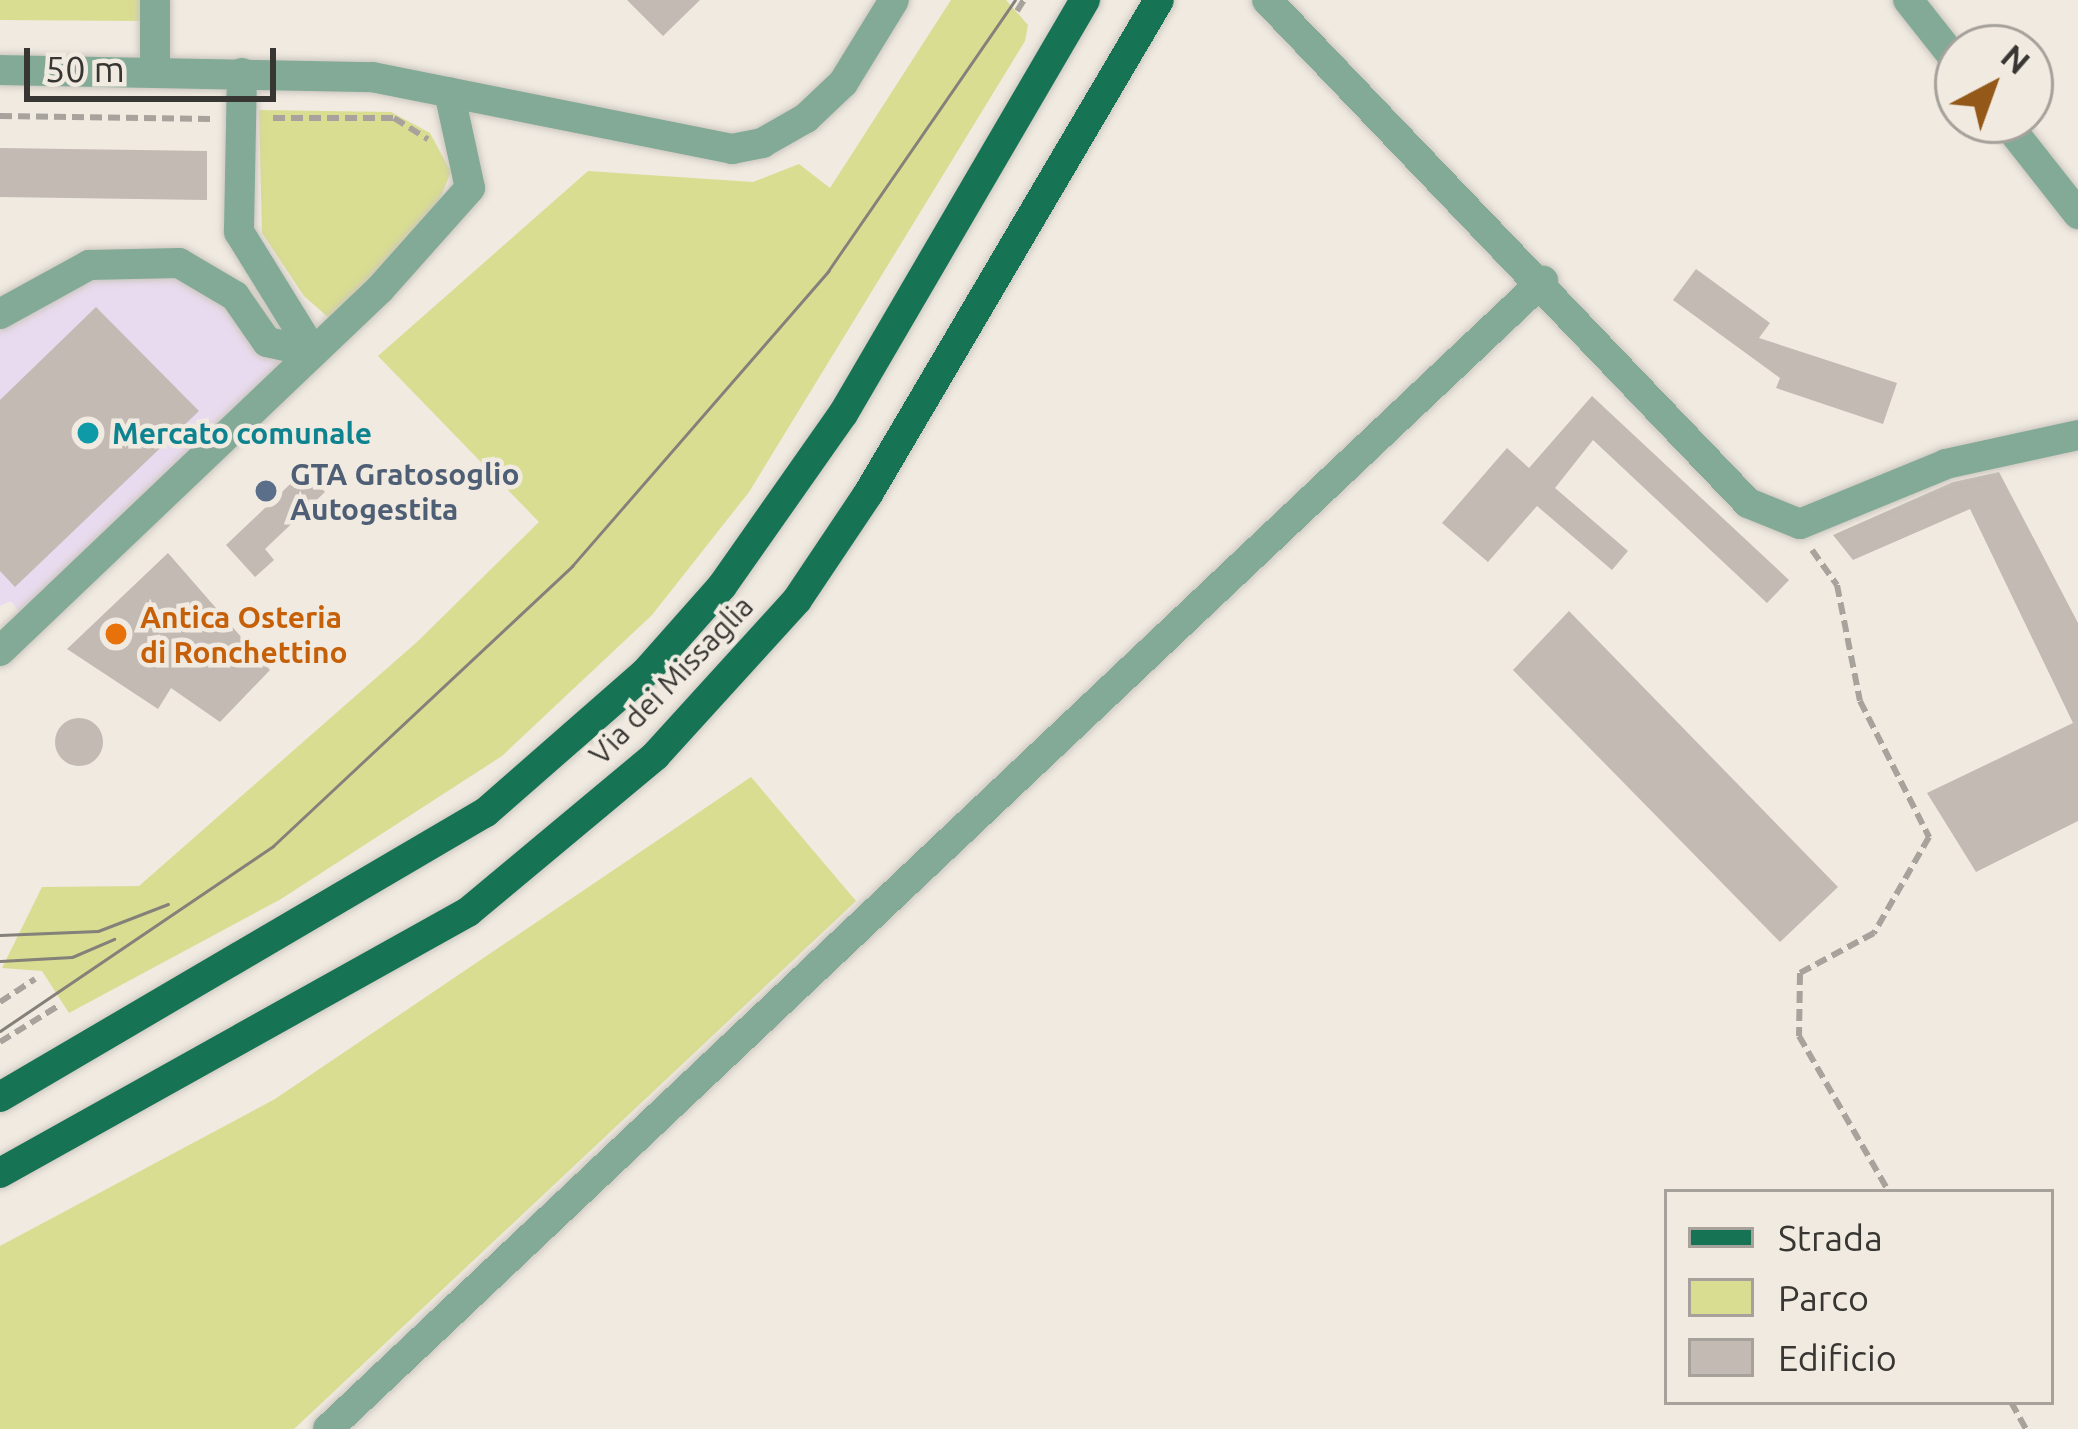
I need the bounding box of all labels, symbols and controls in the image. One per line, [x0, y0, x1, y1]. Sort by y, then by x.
scale bar [30, 24, 282, 98]
north arrow [1934, 24, 2054, 144]
text: N [1995, 37, 2037, 81]
text: 50 m [45, 48, 125, 89]
place label: Mercato comunale [112, 415, 372, 451]
marker: Mercato comunale [75, 420, 101, 446]
place label: GTA Gratosoglio Autogestita [290, 456, 520, 526]
marker: GTA Gratosoglio Autogestita [253, 478, 279, 504]
street label: Via dei Missaglia [581, 588, 761, 772]
place label: Antica Osteria di Ronchettino [140, 599, 347, 670]
marker: Antica Osteria di Ronchettino [103, 621, 129, 647]
legend [1664, 1189, 2054, 1405]
text: Strada [1778, 1217, 1883, 1258]
text: Parco [1778, 1277, 1869, 1318]
text: Edificio [1778, 1337, 1897, 1378]

